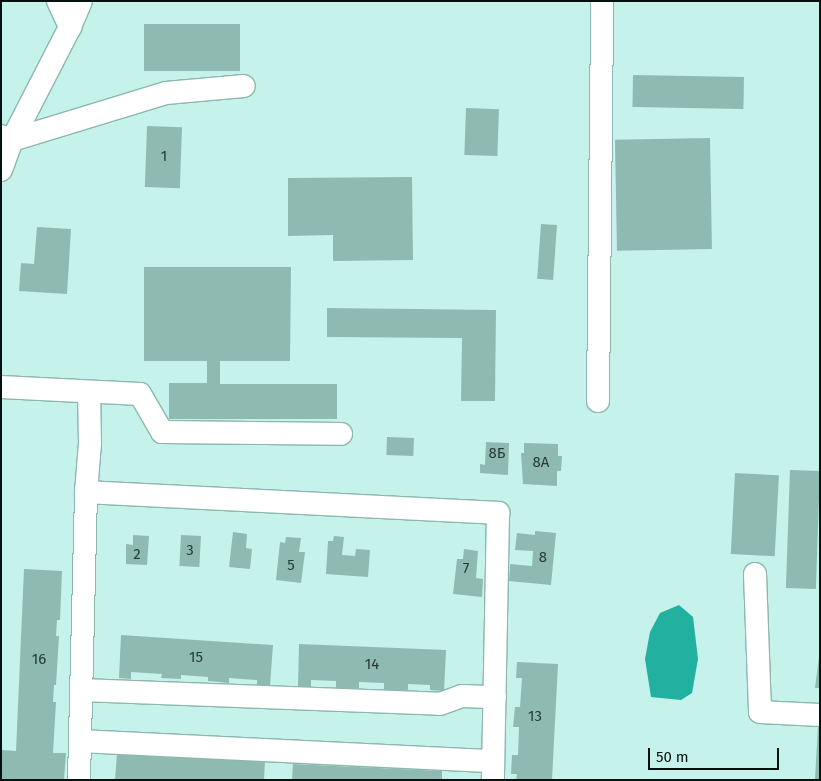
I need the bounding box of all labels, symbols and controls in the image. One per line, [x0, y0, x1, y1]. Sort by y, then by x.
house number: 1 [161, 148, 167, 166]
house number: 8Б [489, 445, 505, 463]
house number: 8А [533, 454, 549, 472]
house number: 3 [186, 542, 194, 560]
house number: 2 [133, 546, 141, 564]
house number: 8 [539, 549, 547, 567]
house number: 5 [287, 557, 295, 575]
house number: 7 [463, 560, 469, 578]
house number: 15 [189, 649, 203, 667]
house number: 16 [32, 651, 46, 669]
house number: 14 [365, 656, 379, 674]
house number: 13 [528, 708, 542, 726]
scale bar [651, 738, 782, 770]
text: 50 m [656, 748, 689, 766]

